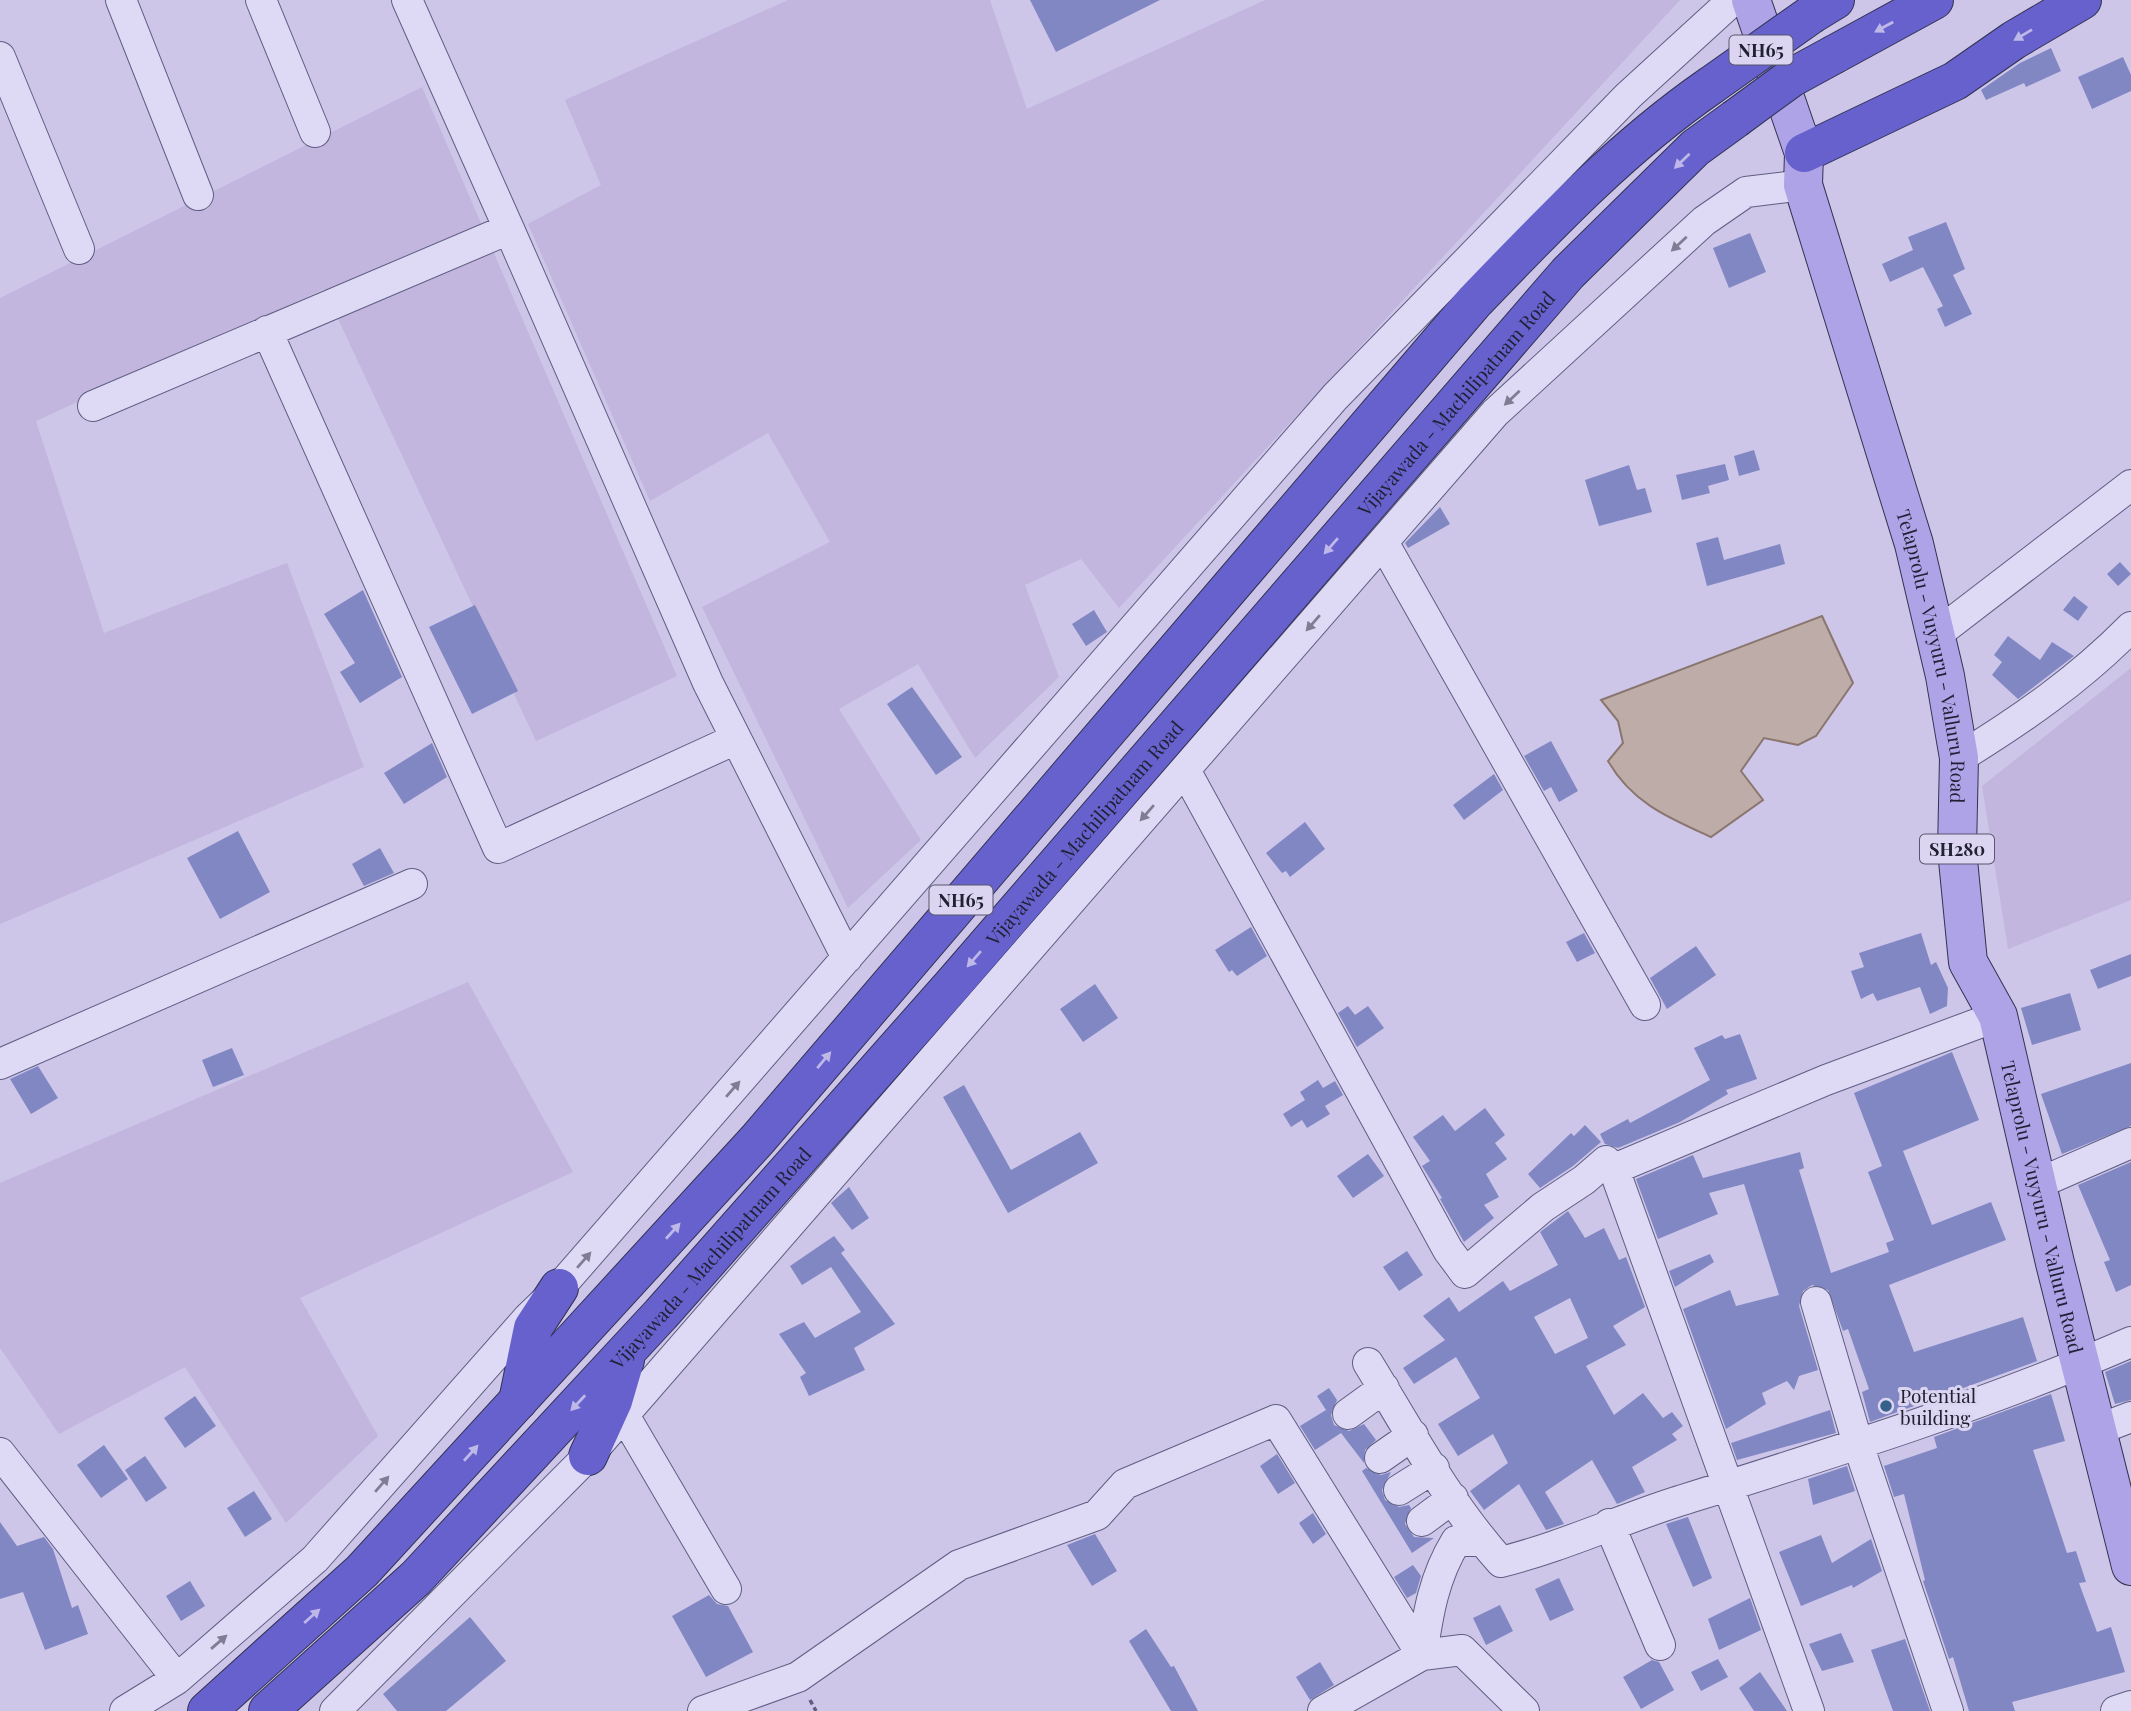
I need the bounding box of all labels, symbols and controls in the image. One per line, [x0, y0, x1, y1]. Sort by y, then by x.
one-way arrow [1875, 21, 1894, 33]
one-way arrow [2013, 28, 2032, 41]
road number: NH65 [1730, 36, 1792, 64]
one-way arrow [1674, 153, 1690, 169]
one-way arrow [1670, 236, 1688, 252]
street label: Vijayawada - Machilipatnam Road [1350, 285, 1560, 522]
one-way arrow [1504, 389, 1521, 405]
street label: Telaprolu - Vuyyuru - Valluru Road [1891, 506, 1972, 804]
one-way arrow [1323, 537, 1339, 555]
one-way arrow [1305, 615, 1321, 632]
street label: Vijayawada - Machilipatnam Road [979, 715, 1189, 951]
one-way arrow [1140, 805, 1155, 822]
road number: SH280 [1920, 834, 1994, 864]
road number: NH65 [930, 886, 992, 915]
one-way arrow [967, 951, 982, 968]
one-way arrow [816, 1052, 831, 1069]
street label: Telaprolu - Vuyyuru - Valluru Road [1996, 1058, 2090, 1356]
one-way arrow [725, 1080, 740, 1097]
street label: Vijayawada - Machilipatnam Road [603, 1141, 816, 1375]
one-way arrow [665, 1223, 681, 1240]
one-way arrow [575, 1252, 591, 1269]
place label: Potential building [1900, 1382, 1977, 1430]
one-way arrow [570, 1395, 587, 1412]
marker: Potential building [1878, 1398, 1894, 1414]
one-way arrow [462, 1445, 478, 1462]
one-way arrow [374, 1475, 389, 1492]
one-way arrow [304, 1609, 321, 1624]
one-way arrow [211, 1635, 228, 1650]

